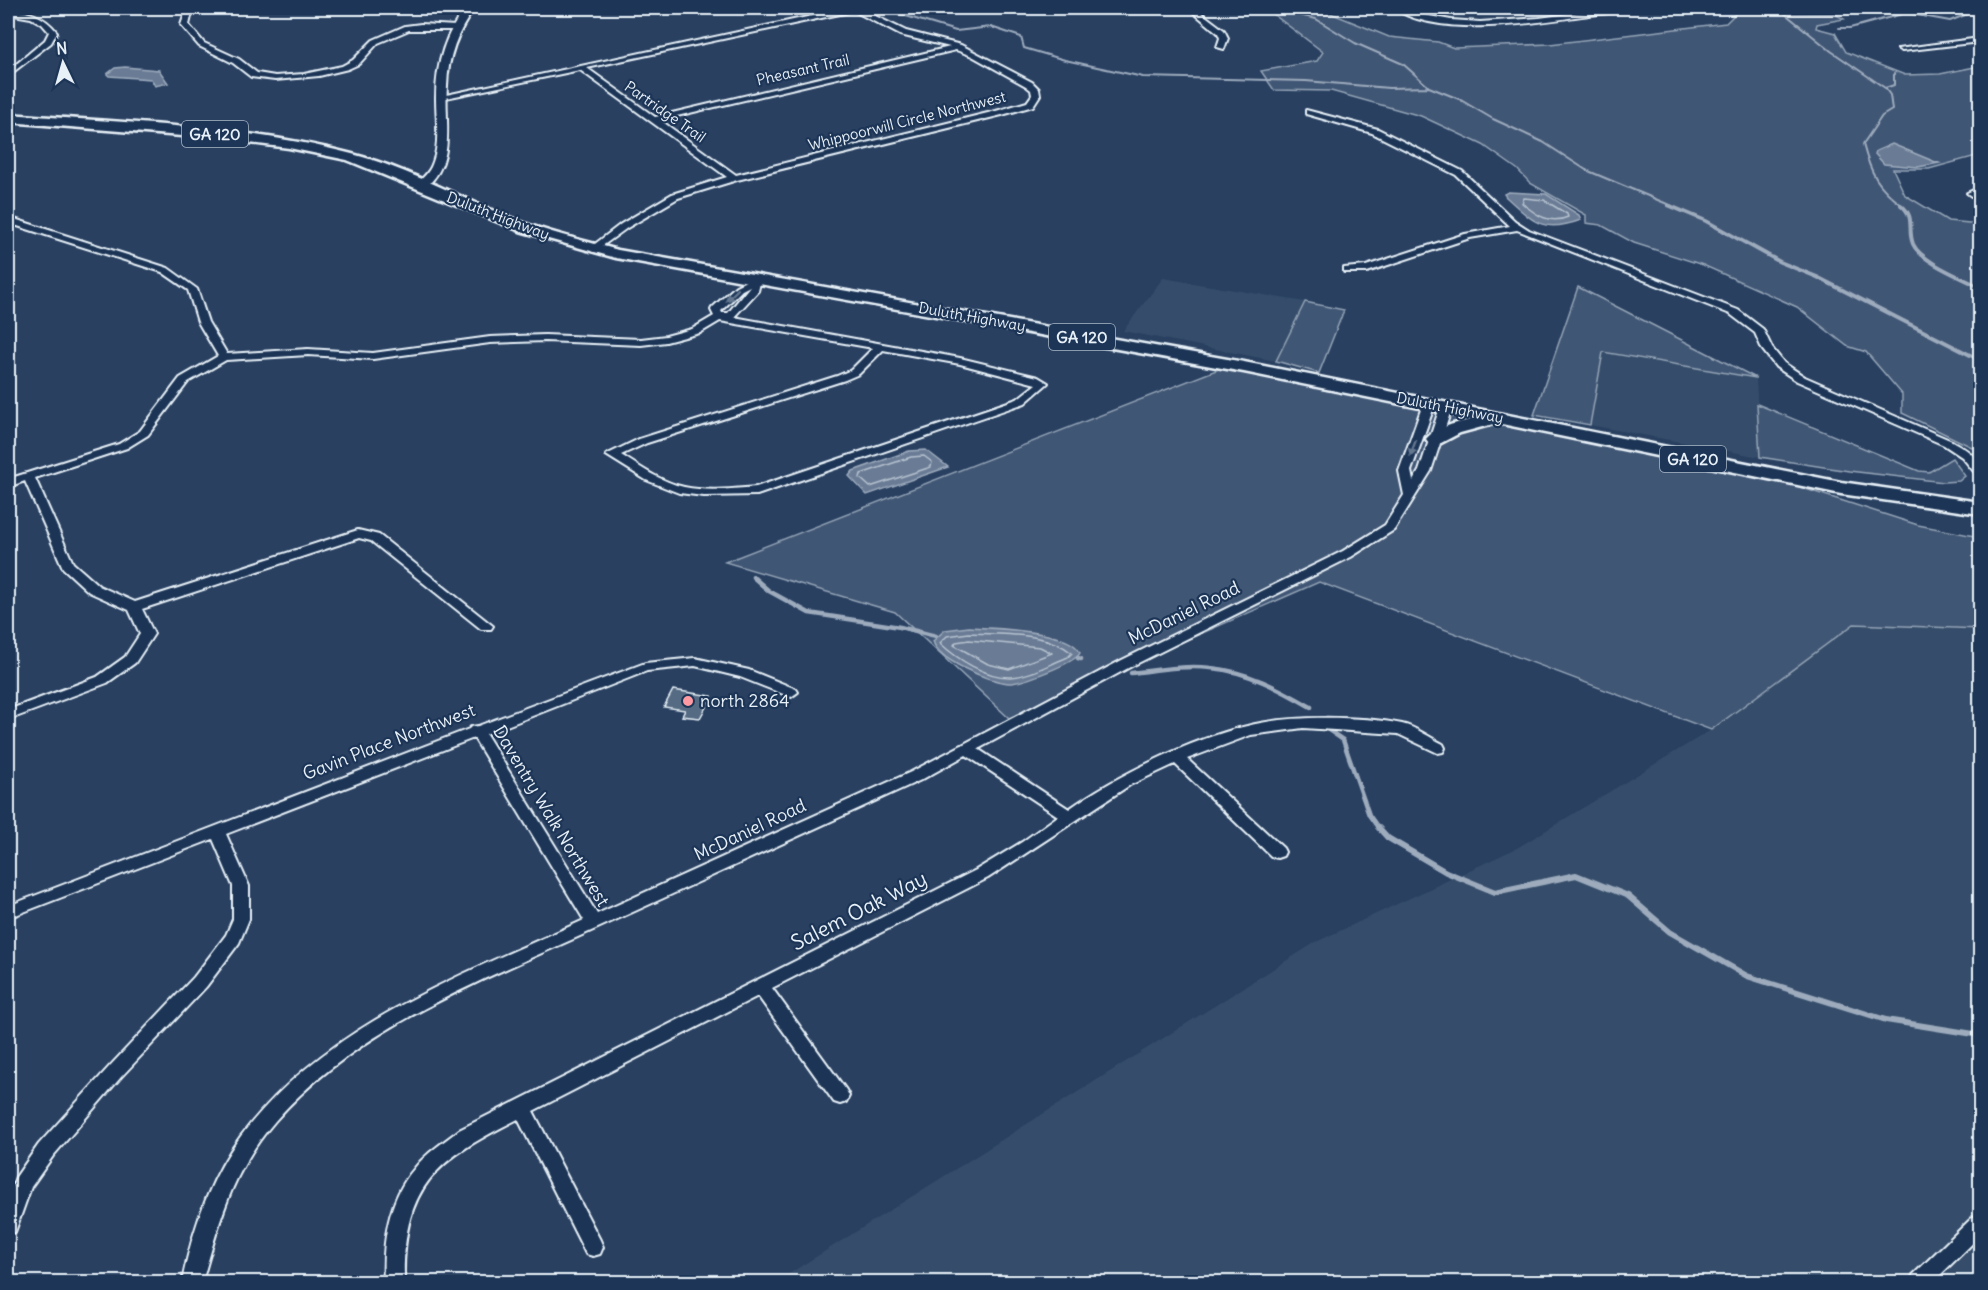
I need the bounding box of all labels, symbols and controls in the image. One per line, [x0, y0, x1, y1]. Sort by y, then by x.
north arrow [33, 33, 93, 93]
text: N [55, 38, 68, 59]
street label: Pheasant Trail [754, 50, 851, 89]
street label: Partridge Trail [621, 77, 710, 147]
street label: Whippoorwill Circle Northwest [806, 87, 1008, 154]
road number: GA 120 [182, 121, 248, 147]
street label: Duluth Highway [444, 187, 552, 244]
one-way arrow [724, 288, 739, 302]
street label: Duluth Highway [917, 298, 1027, 335]
road number: GA 120 [1049, 324, 1115, 350]
street label: Duluth Highway [1395, 388, 1505, 427]
one-way arrow [1408, 439, 1417, 457]
road number: GA 120 [1660, 446, 1726, 472]
street label: McDaniel Road [1124, 575, 1244, 649]
place label: north 2864 [700, 689, 790, 712]
marker: north 2864 [681, 694, 695, 708]
street label: Gavin Place Northwest [299, 698, 478, 785]
street label: Daventry Walk Northwest [488, 721, 615, 911]
street label: McDaniel Road [690, 793, 810, 866]
street label: Salem Oak Way [786, 865, 931, 956]

